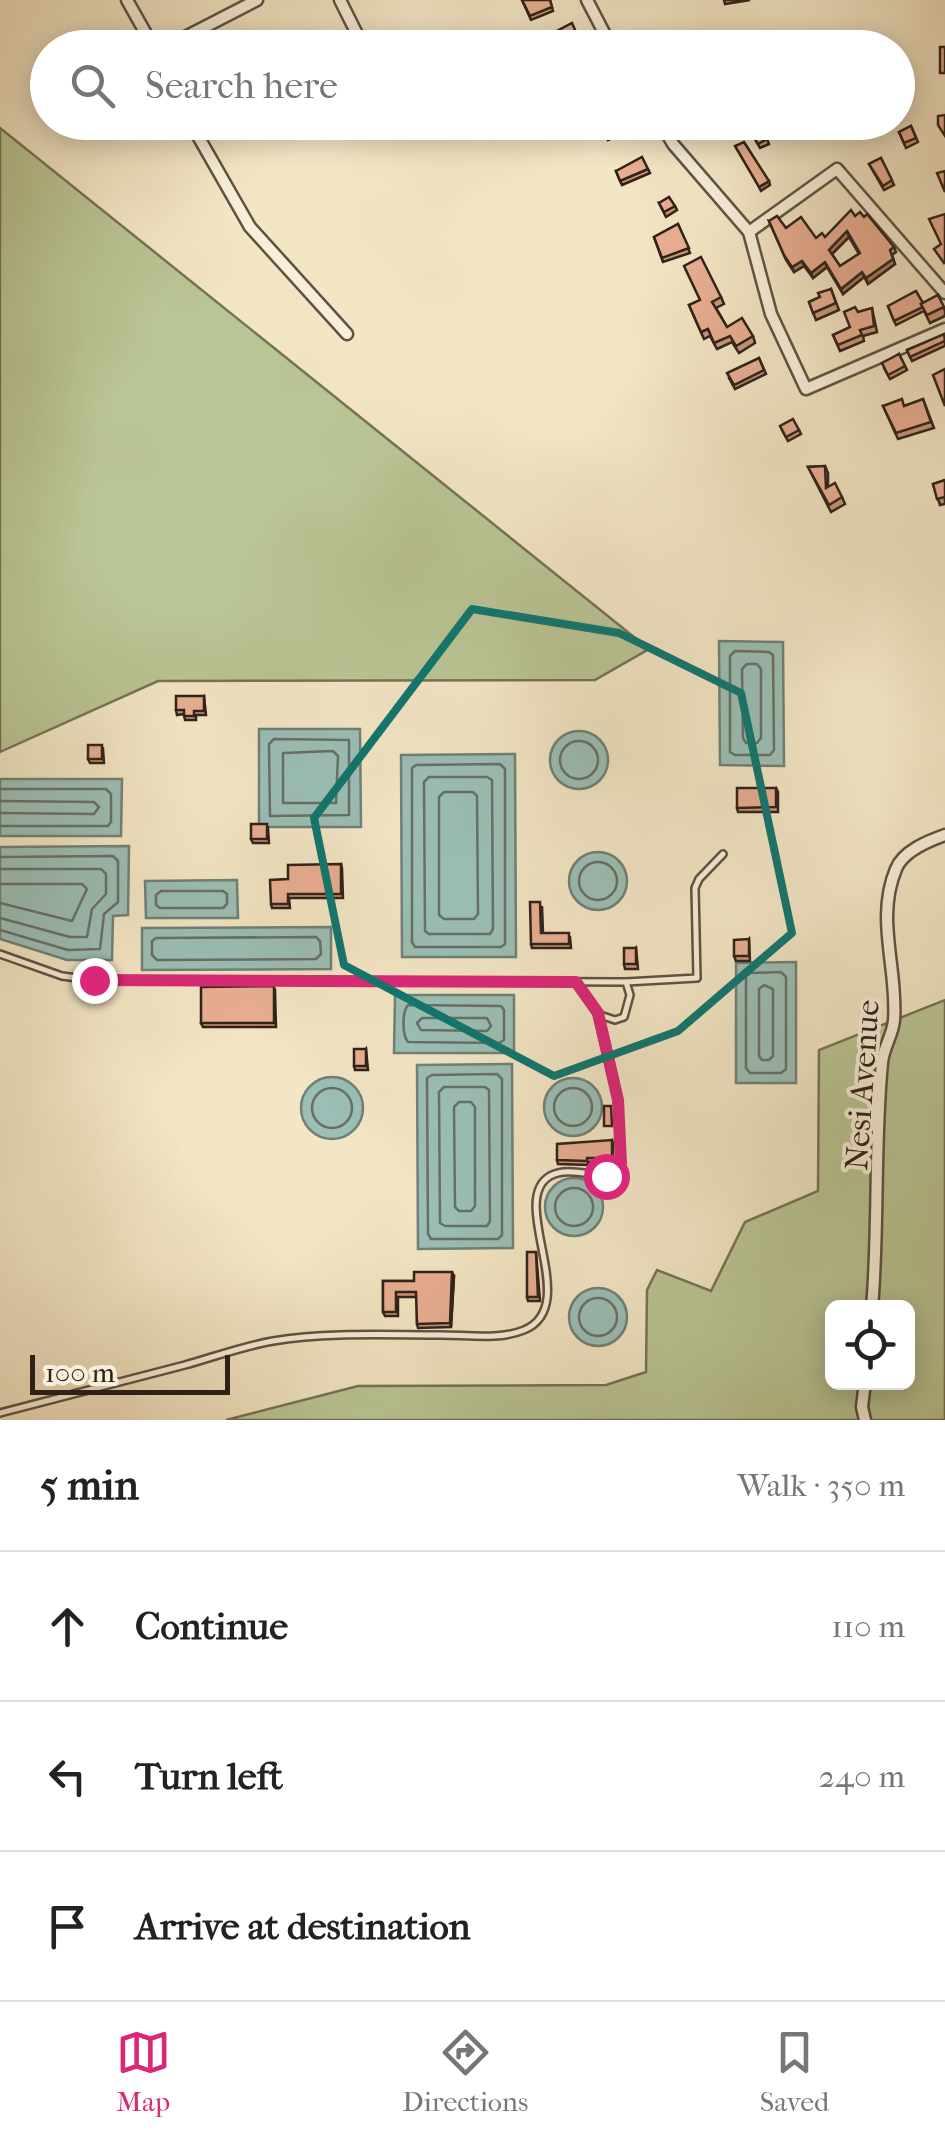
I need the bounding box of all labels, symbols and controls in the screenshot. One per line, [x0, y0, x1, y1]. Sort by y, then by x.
search box [30, 30, 915, 140]
icon: search [65, 58, 120, 113]
text: Search here [145, 63, 338, 108]
route end [72, 958, 118, 1004]
street label: Nesi Avenue [838, 998, 887, 1172]
route start [584, 1154, 630, 1200]
map controls [825, 1300, 915, 1390]
button: locate [825, 1300, 915, 1390]
scale bar [30, 1350, 230, 1394]
text: 100 m [45, 1356, 115, 1389]
text: 5 min [40, 1461, 139, 1510]
text: Walk · 350 m [737, 1467, 905, 1504]
icon: ahead [40, 1599, 95, 1654]
text: Continue [135, 1604, 288, 1649]
text: 110 m [831, 1608, 905, 1645]
icon: left [40, 1749, 95, 1804]
text: Turn left [135, 1754, 283, 1799]
text: 240 m [819, 1758, 905, 1795]
icon: arrive [40, 1899, 95, 1954]
text: Arrive at destination [135, 1904, 471, 1949]
tab: Map [116, 2025, 171, 2118]
tab: Directions [402, 2025, 528, 2118]
tab: Saved [760, 2025, 829, 2118]

